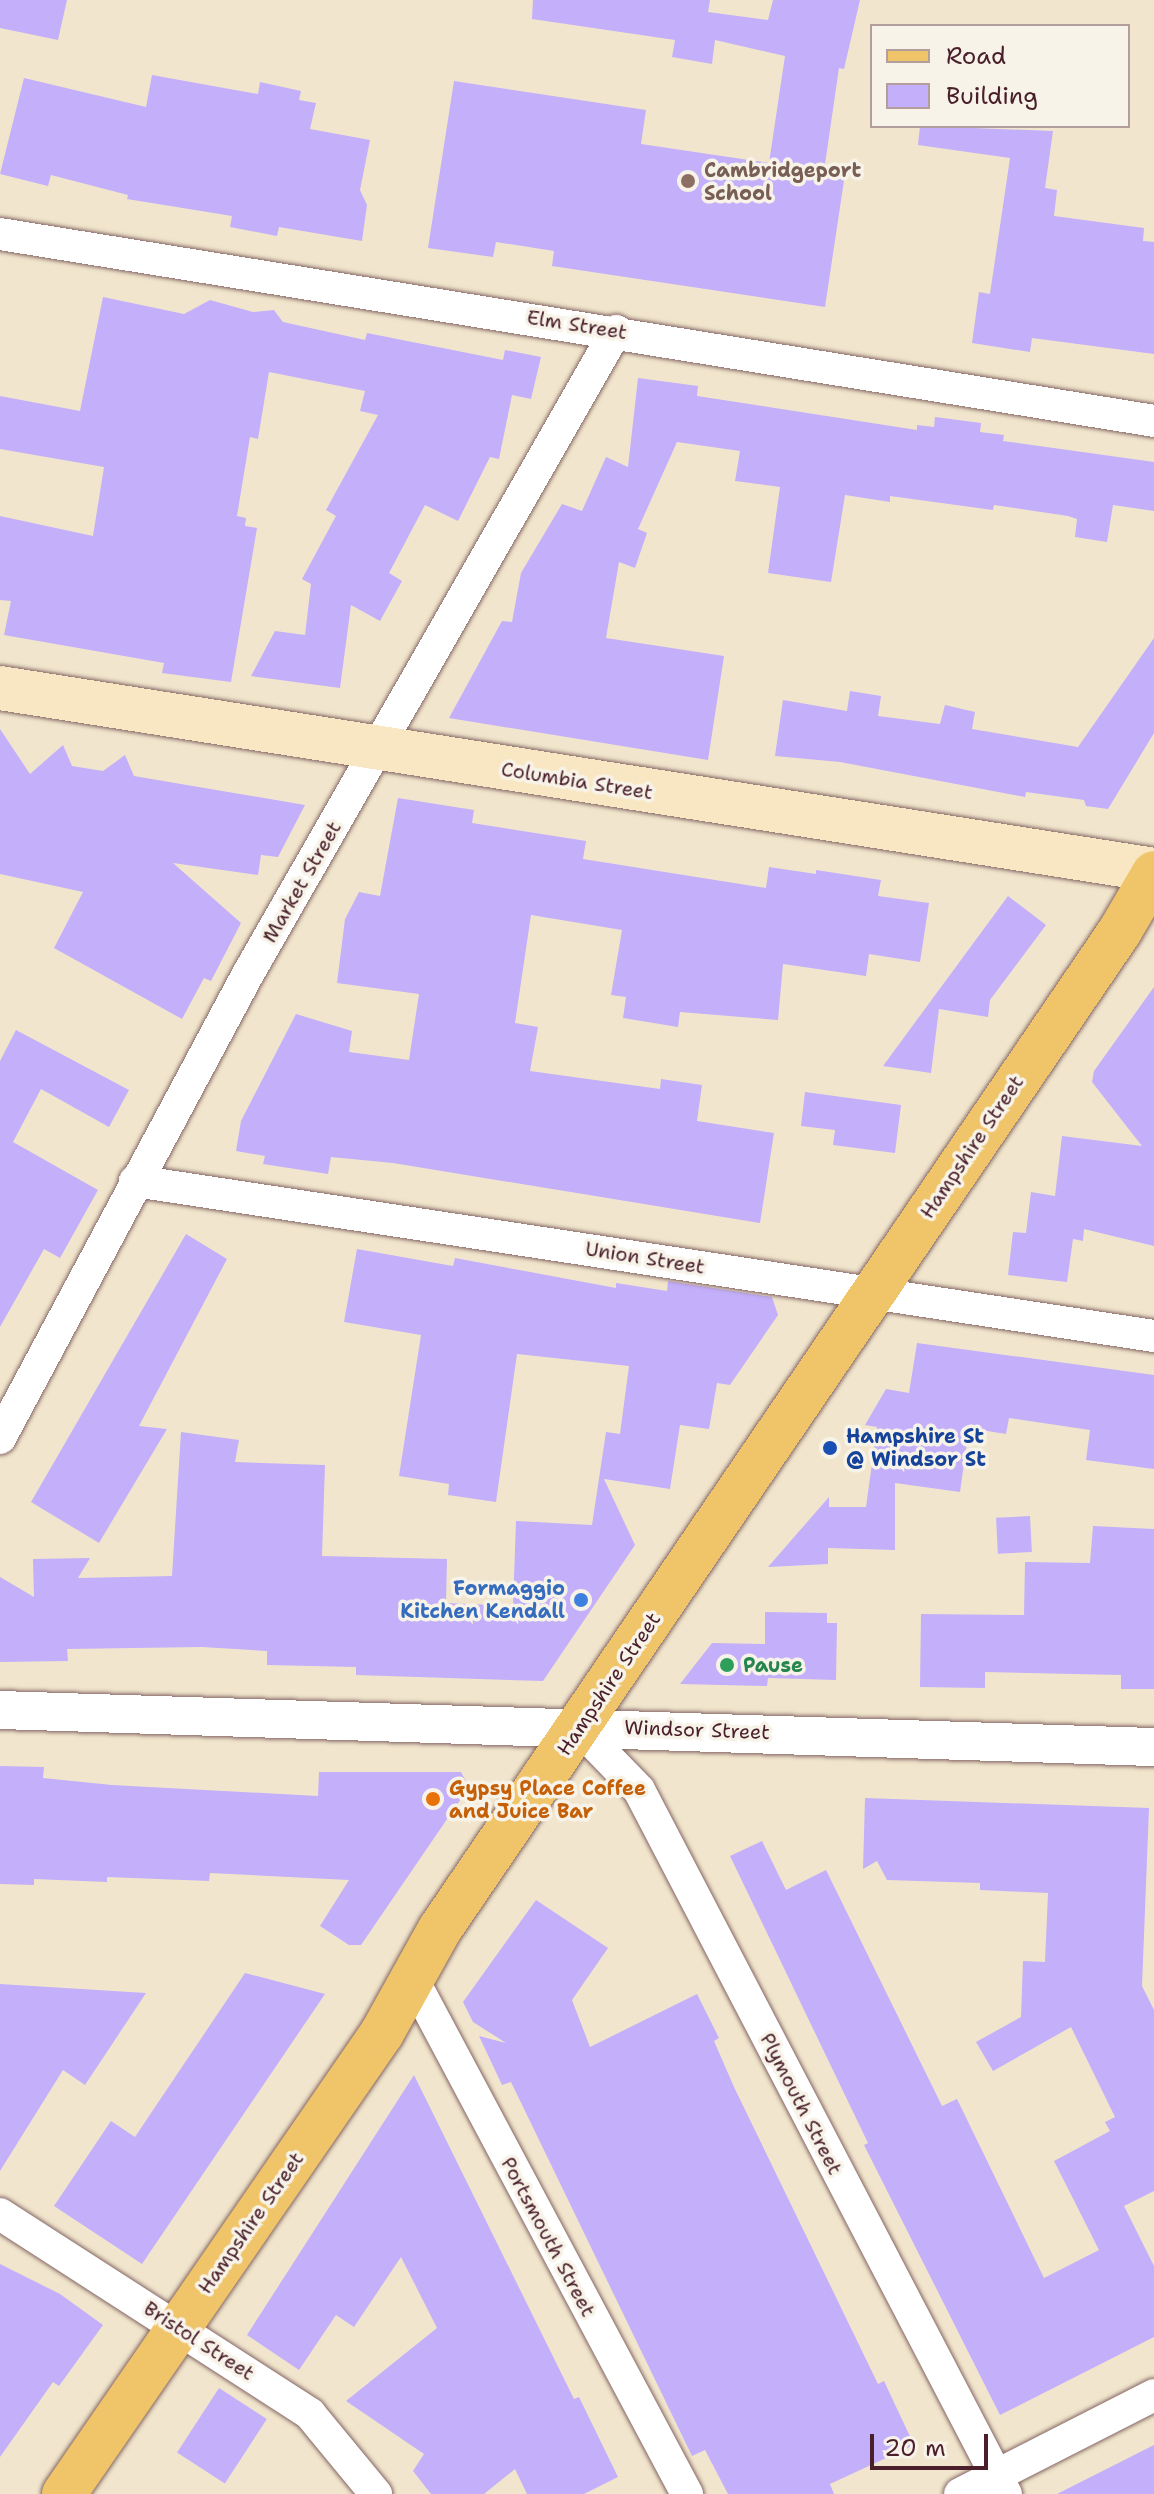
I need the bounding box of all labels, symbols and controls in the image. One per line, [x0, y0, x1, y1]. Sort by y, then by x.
legend [870, 24, 1130, 128]
text: Road [946, 40, 1006, 72]
text: Building [946, 80, 1038, 112]
place label: Cambridgeport School [704, 158, 861, 205]
marker: Cambridgeport School [679, 172, 697, 190]
street label: Elm Street [525, 305, 629, 345]
street label: Columbia Street [499, 757, 655, 805]
street label: Market Street [258, 817, 346, 947]
street label: Hampshire Street [915, 1071, 1029, 1223]
street label: Union Street [584, 1237, 706, 1279]
place label: Hampshire St @ Windsor St [846, 1424, 986, 1471]
marker: Hampshire St @ Windsor St [821, 1439, 839, 1457]
place label: Formaggio Kitchen Kendall [400, 1576, 565, 1623]
marker: Formaggio Kitchen Kendall [572, 1591, 590, 1609]
street label: Hampshire Street [552, 1608, 666, 1760]
place label: Pause [743, 1653, 803, 1677]
marker: Pause [718, 1656, 736, 1674]
street label: Windsor Street [624, 1715, 770, 1745]
place label: Gypsy Place Coffee and Juice Bar [449, 1776, 646, 1823]
marker: Gypsy Place Coffee and Juice Bar [424, 1790, 442, 1808]
street label: Plymouth Street [755, 2029, 847, 2179]
street label: Hampshire Street [193, 2148, 309, 2298]
street label: Portsmouth Street [496, 2153, 600, 2321]
street label: Bristol Street [139, 2296, 259, 2386]
scale bar [874, 2418, 992, 2468]
text: 20 m [884, 2432, 946, 2464]

